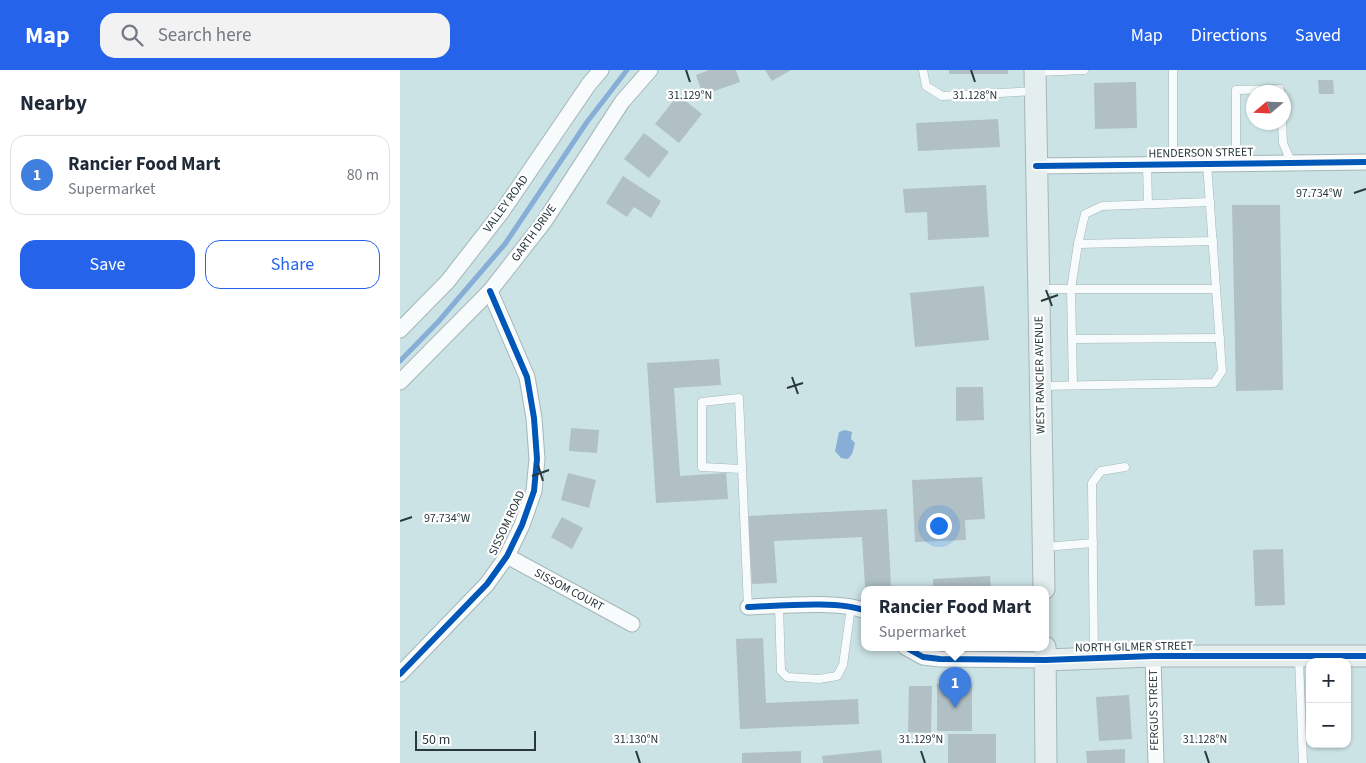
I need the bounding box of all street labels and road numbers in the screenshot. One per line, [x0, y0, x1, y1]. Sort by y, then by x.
street label: HENDERSON STREET [1148, 144, 1254, 162]
street label: VALLEY ROAD [479, 172, 533, 236]
street label: GARTH DRIVE [507, 201, 561, 265]
street label: WEST RANCIER AVENUE [1030, 316, 1050, 434]
street label: SISSOM ROAD [485, 488, 529, 558]
street label: SISSOM COURT [531, 565, 607, 616]
street label: NORTH GILMER STREET [1075, 637, 1194, 657]
street label: FERGUS STREET [1145, 669, 1163, 751]

